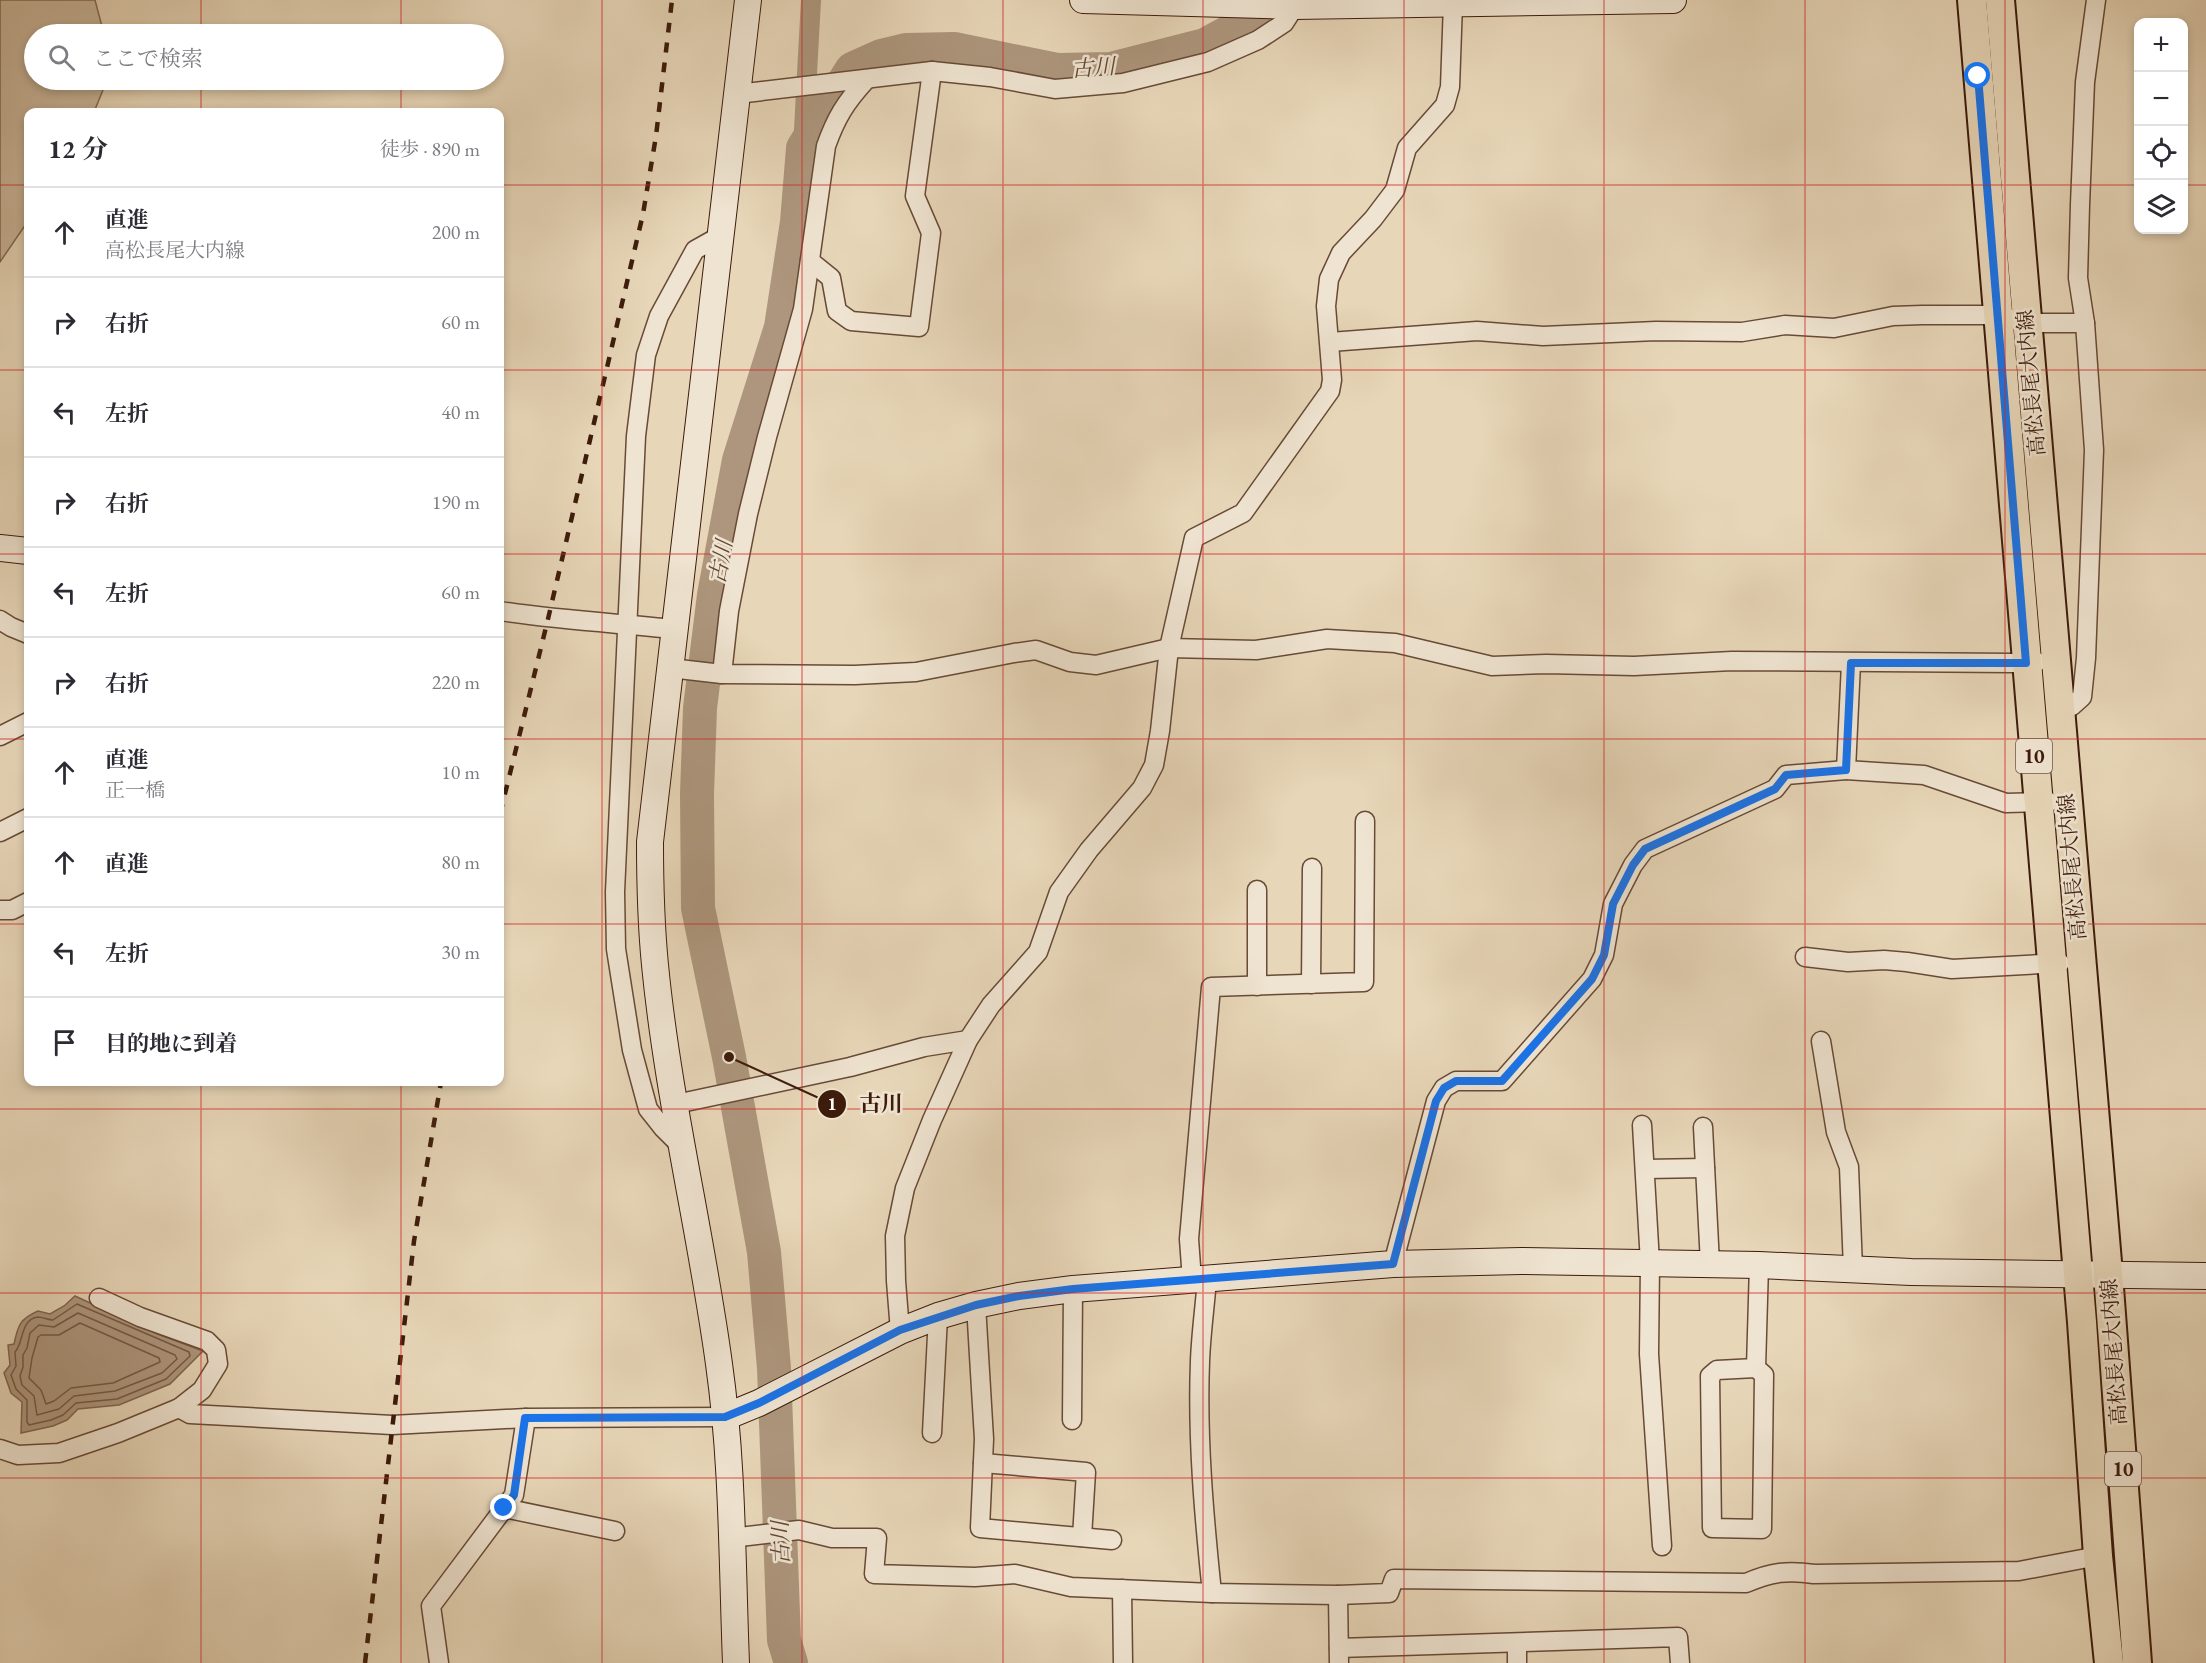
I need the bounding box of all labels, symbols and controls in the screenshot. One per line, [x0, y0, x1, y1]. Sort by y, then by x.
map controls [2134, 18, 2188, 234]
button: + [2134, 18, 2188, 72]
search box [24, 24, 504, 90]
icon: search [45, 41, 78, 74]
text: ここで検索 [93, 44, 203, 73]
water label: 古川 [1070, 51, 1118, 83]
route start [1964, 62, 1990, 88]
button: − [2134, 72, 2188, 126]
button: locate [2134, 126, 2188, 180]
text: 12 分 [48, 132, 108, 166]
text: 徒歩 · 890 m [380, 136, 480, 162]
button: layers [2134, 180, 2188, 234]
text: 直進 [105, 205, 149, 234]
icon: ahead [48, 216, 81, 249]
text: 200 m [432, 219, 480, 245]
text: 高松長尾大内線 [105, 237, 245, 263]
icon: right [48, 306, 81, 339]
text: 右折 [105, 309, 149, 338]
text: 60 m [441, 309, 480, 335]
street label: 高松長尾大内線 [2011, 309, 2050, 457]
icon: left [48, 396, 81, 429]
text: 左折 [105, 399, 149, 428]
text: 40 m [441, 399, 480, 425]
icon: right [48, 486, 81, 519]
text: 右折 [105, 489, 149, 518]
text: 190 m [432, 489, 480, 515]
water label: 古川 [702, 536, 739, 586]
icon: left [48, 576, 81, 609]
text: 左折 [105, 579, 149, 608]
text: 60 m [441, 579, 480, 605]
icon: right [48, 666, 81, 699]
text: 右折 [105, 669, 149, 698]
text: 220 m [432, 669, 480, 695]
road number: 10 [2016, 739, 2052, 773]
text: 直進 [105, 745, 149, 774]
icon: ahead [48, 756, 81, 789]
text: 10 m [441, 759, 480, 785]
text: 正一橋 [105, 777, 165, 803]
street label: 高松長尾大内線 [2052, 793, 2091, 941]
icon: ahead [48, 846, 81, 879]
text: 直進 [105, 849, 149, 878]
text: 80 m [441, 849, 480, 875]
icon: left [48, 936, 81, 969]
text: 左折 [105, 939, 149, 968]
text: 30 m [441, 939, 480, 965]
icon: arrive [48, 1026, 81, 1059]
text: 目的地に到着 [105, 1029, 237, 1058]
callout: 古川 [817, 1084, 915, 1124]
text: 古川 [859, 1089, 903, 1118]
text: 1 [827, 1092, 837, 1115]
street label: 高松長尾大内線 [2095, 1278, 2132, 1426]
road number: 10 [2105, 1452, 2141, 1486]
route end [490, 1494, 516, 1520]
water label: 古川 [765, 1518, 796, 1565]

